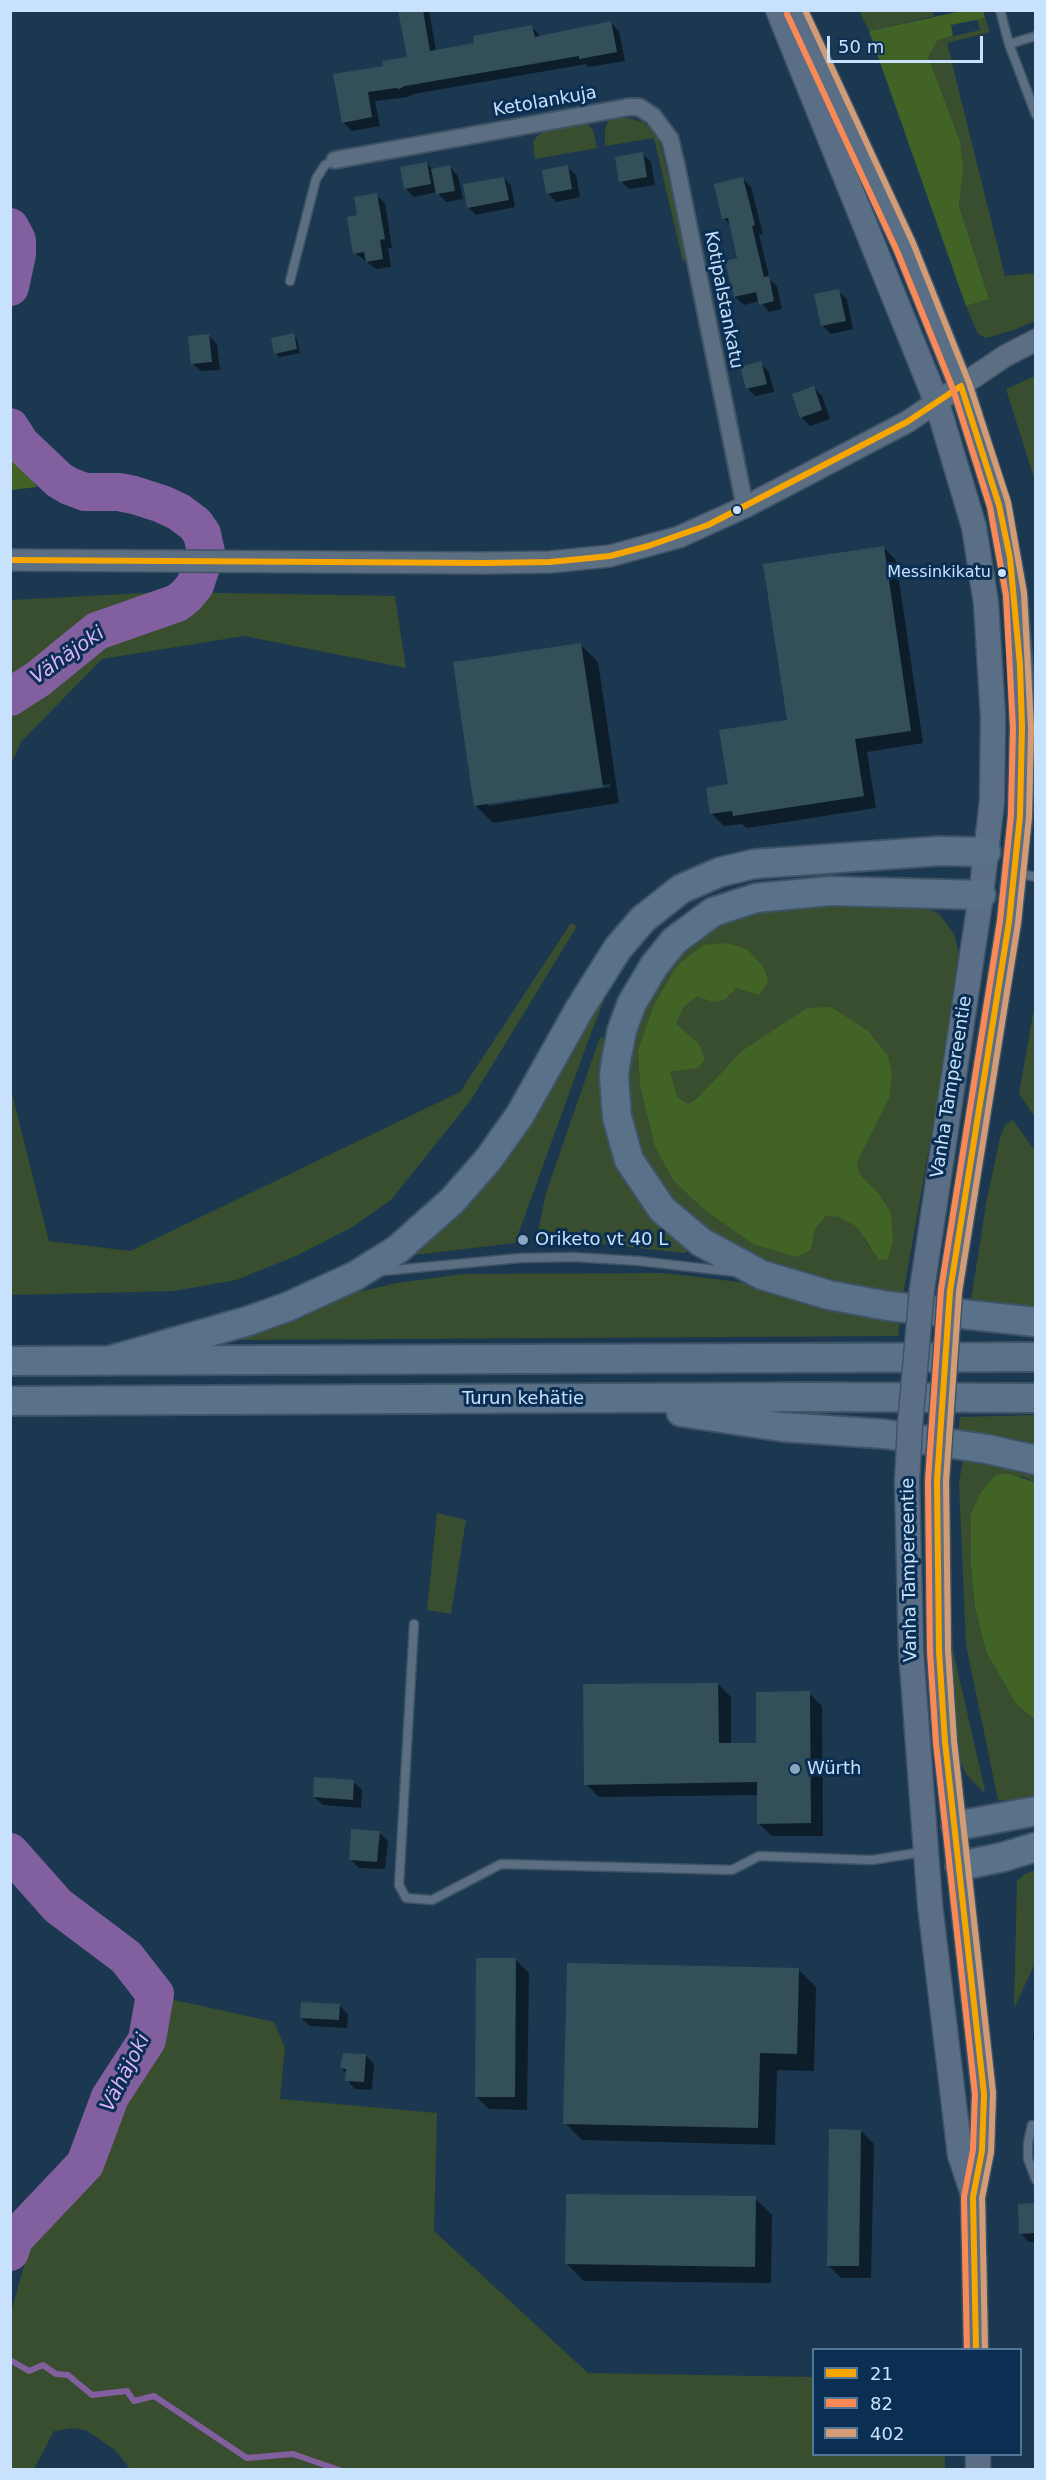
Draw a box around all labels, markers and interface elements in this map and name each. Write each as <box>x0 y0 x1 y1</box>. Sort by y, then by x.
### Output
scale bar <box>830 24 986 62</box>
text: 50 m <box>838 36 884 57</box>
street label: Ketolankuja <box>492 82 598 122</box>
street label: Kotipalstankatu <box>699 229 747 371</box>
unlabelled marker <box>731 504 743 516</box>
place label: Messinkikatu <box>887 563 991 583</box>
marker: Messinkikatu <box>996 567 1008 579</box>
water label: Vähäjoki <box>26 622 110 690</box>
street label: Vanha Tampereentie <box>927 994 977 1180</box>
place label: Oriketo vt 40 L <box>535 1229 668 1251</box>
marker: Oriketo vt 40 L <box>516 1233 530 1247</box>
street label: Turun kehätie <box>462 1388 584 1410</box>
street label: Vanha Tampereentie <box>898 1478 922 1662</box>
place label: Würth <box>807 1758 861 1780</box>
marker: Würth <box>788 1762 802 1776</box>
water label: Vähäjoki <box>96 2030 156 2116</box>
legend <box>812 2348 1022 2456</box>
text: 21 <box>870 2363 893 2384</box>
text: 82 <box>870 2393 893 2414</box>
text: 402 <box>870 2423 904 2444</box>

